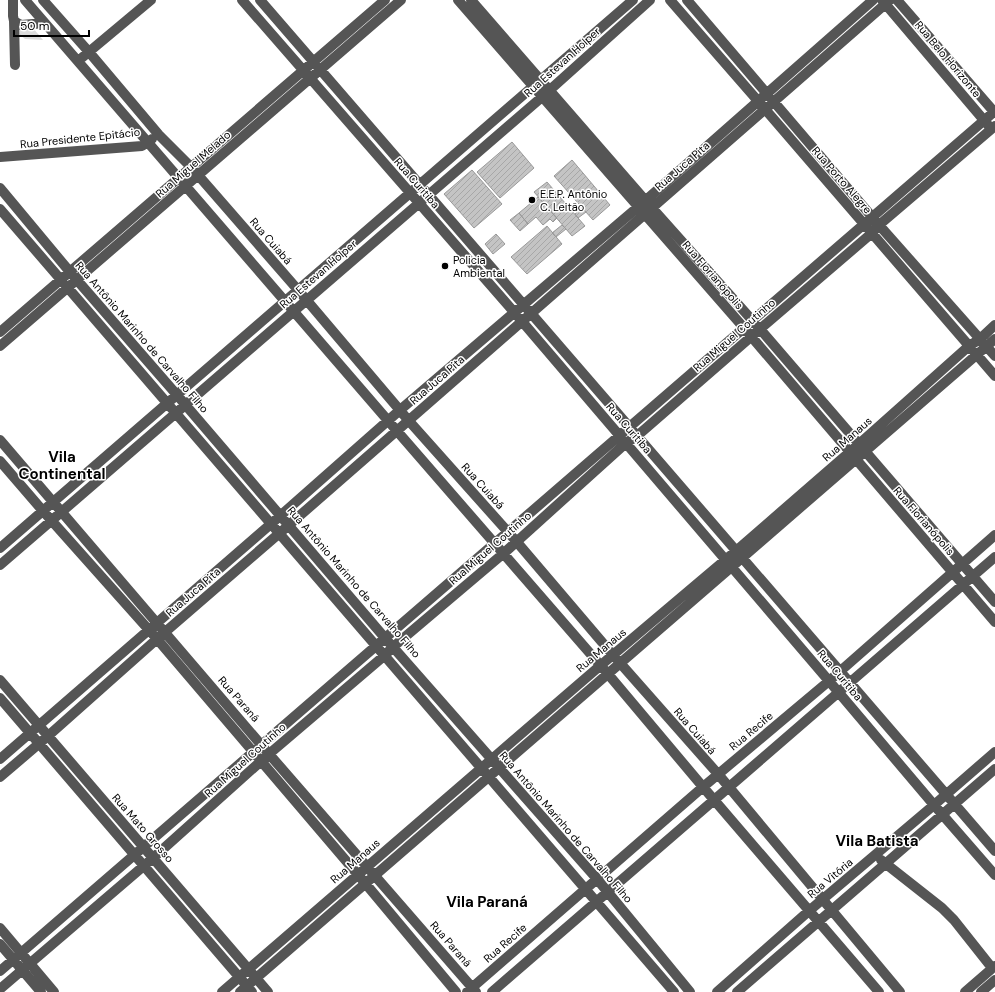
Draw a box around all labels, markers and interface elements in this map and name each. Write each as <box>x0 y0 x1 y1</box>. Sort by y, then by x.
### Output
scale bar <box>14 12 89 38</box>
text: 50 m <box>20 18 49 34</box>
street label: Rua Belo Horizonte <box>912 18 984 100</box>
street label: Rua Estevan Holper <box>521 24 603 100</box>
street label: Rua Presidente Epitácio <box>19 125 141 151</box>
street label: Rua Miguel Melado <box>153 128 233 200</box>
street label: Rua Juca Pita <box>652 138 712 194</box>
street label: Rua Porto Alegre <box>809 144 875 216</box>
street label: Rua Curitiba <box>391 155 443 211</box>
place label: E.E.P. Antônio C. Leitão <box>540 187 607 214</box>
marker: E.E.P. Antônio C. Leitão <box>527 195 537 205</box>
street label: Rua Cuiabá <box>247 215 295 267</box>
street label: Rua Estevan Holper <box>276 237 360 311</box>
street label: Rua Florianópolis <box>679 238 747 312</box>
place label: Policia Ambiental <box>453 253 505 280</box>
street label: Rua Antônio Marinho de Carvalho Filho <box>72 258 212 416</box>
marker: Policia Ambiental <box>440 261 450 271</box>
street label: Rua Miguel Coutinho <box>690 295 778 375</box>
street label: Rua Juca Pita <box>407 352 467 408</box>
street label: Rua Curitiba <box>603 400 655 456</box>
street label: Rua Manaus <box>819 414 875 464</box>
district label: Vila Continental <box>19 447 105 484</box>
street label: Rua Cuiabá <box>459 460 507 512</box>
street label: Rua Florianópolis <box>890 484 958 558</box>
street label: Rua Antônio Marinho de Carvalho Filho <box>284 503 424 661</box>
street label: Rua Miguel Coutinho <box>446 508 534 588</box>
street label: Rua Juca Pita <box>163 564 223 620</box>
street label: Rua Manaus <box>573 625 629 675</box>
street label: Rua Curitiba <box>815 647 865 703</box>
street label: Rua Paraná <box>215 673 263 725</box>
street label: Rua Cuiabá <box>671 705 719 757</box>
street label: Rua Recife <box>726 709 776 753</box>
street label: Rua Miguel Coutinho <box>201 720 289 800</box>
street label: Rua Antônio Marinho de Carvalho Filho <box>496 748 636 906</box>
street label: Rua Mato Grosso <box>109 791 177 865</box>
district label: Vila Batista <box>836 831 918 851</box>
street label: Rua Manaus <box>327 836 383 886</box>
street label: Rua Vitória <box>804 855 856 901</box>
district label: Vila Paraná <box>446 892 528 912</box>
street label: Rua Paraná <box>427 918 475 970</box>
street label: Rua Recife <box>480 920 530 966</box>

